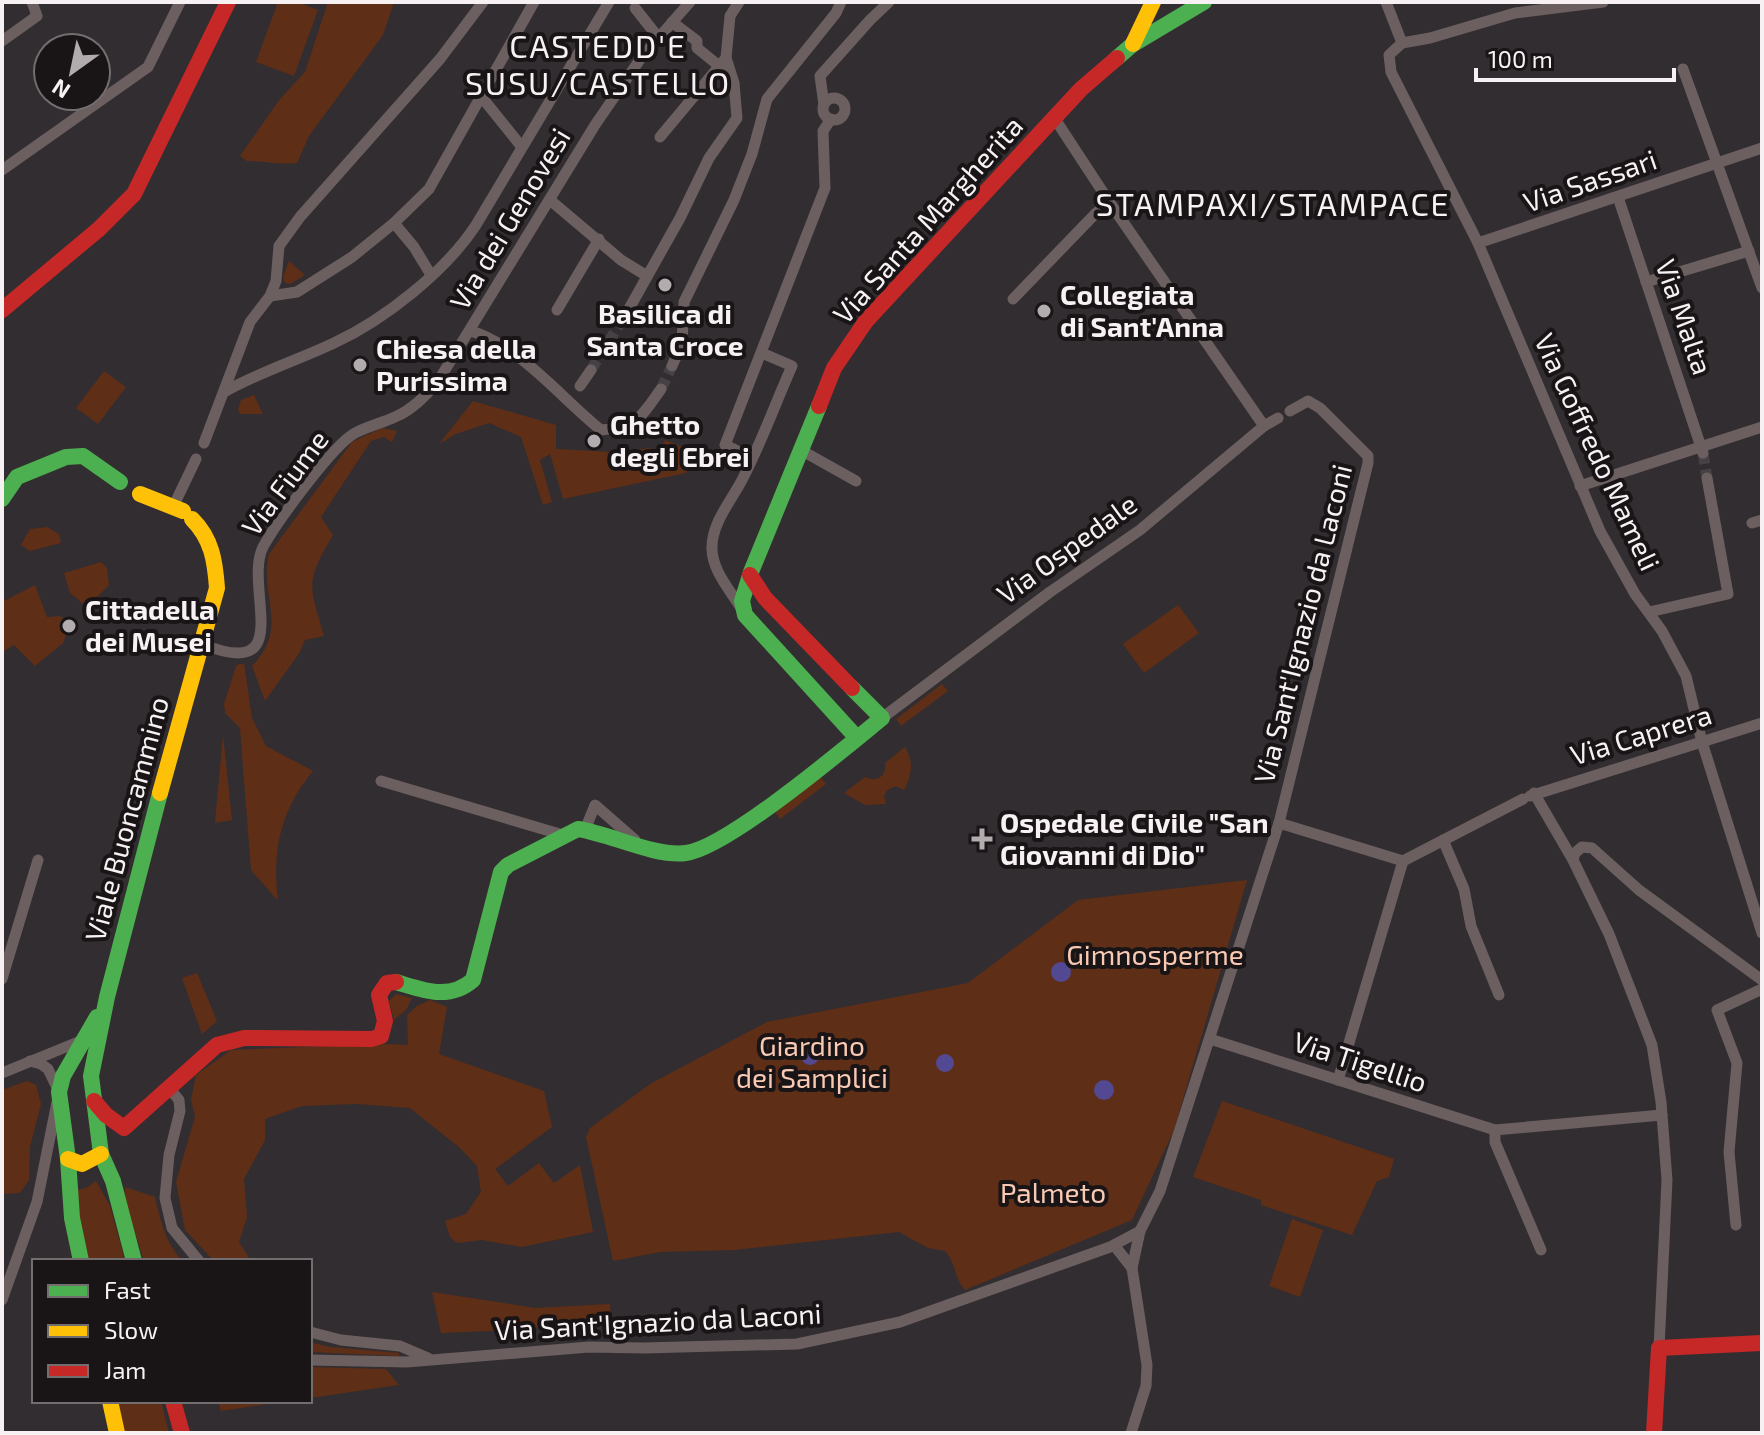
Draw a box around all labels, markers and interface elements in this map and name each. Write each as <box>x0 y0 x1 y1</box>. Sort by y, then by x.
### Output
district label: CASTEDD'E SUSU/CASTELLO <box>465 26 731 101</box>
north arrow <box>32 32 112 112</box>
scale bar <box>1476 32 1674 82</box>
text: 100 m <box>1488 44 1553 73</box>
text: N <box>47 74 74 105</box>
street label: Via Santa Margherita <box>825 109 1029 330</box>
street label: Via dei Genovesi <box>442 122 577 315</box>
street label: Via Sassari <box>1519 141 1661 219</box>
district label: STAMPAXI/STAMPACE <box>1095 184 1451 222</box>
street label: Via Malta <box>1649 255 1721 379</box>
marker: Basilica di Santa Croce <box>656 276 674 294</box>
place label: Collegiata di Sant'Anna <box>1060 277 1224 343</box>
place label: Basilica di Santa Croce <box>586 296 744 362</box>
marker: Collegiata di Sant'Anna <box>1035 302 1053 320</box>
street label: Via Goffredo Mameli <box>1528 328 1668 576</box>
place label: Chiesa della Purissima <box>376 331 537 397</box>
marker: Chiesa della Purissima <box>351 356 369 374</box>
place label: Ghetto degli Ebrei <box>610 407 750 473</box>
street label: Via Fiume <box>234 423 335 542</box>
marker: Ghetto degli Ebrei <box>585 432 603 450</box>
street label: Via Sant'Ignazio da Laconi <box>1246 461 1358 787</box>
street label: Via Ospedale <box>990 486 1143 610</box>
place label: Cittadella dei Musei <box>85 592 215 658</box>
marker: Cittadella dei Musei <box>60 617 78 635</box>
street label: Viale Buoncammino <box>77 693 175 945</box>
street label: Via Caprera <box>1566 696 1715 772</box>
place label: Ospedale Civile "San Giovanni di Dio" <box>1000 805 1269 871</box>
marker: Ospedale Civile "San Giovanni di Dio" <box>971 828 993 850</box>
park label: Gimnosperme <box>1066 937 1244 971</box>
street label: Via Tigellio <box>1289 1024 1431 1099</box>
park label: Giardino dei Samplici <box>736 1028 888 1094</box>
park label: Palmeto <box>1000 1175 1106 1209</box>
legend <box>32 1259 312 1403</box>
text: Fast <box>104 1275 151 1304</box>
street label: Via Sant'Ignazio da Laconi <box>494 1295 822 1347</box>
text: Slow <box>104 1315 158 1344</box>
text: Jam <box>104 1355 146 1384</box>

